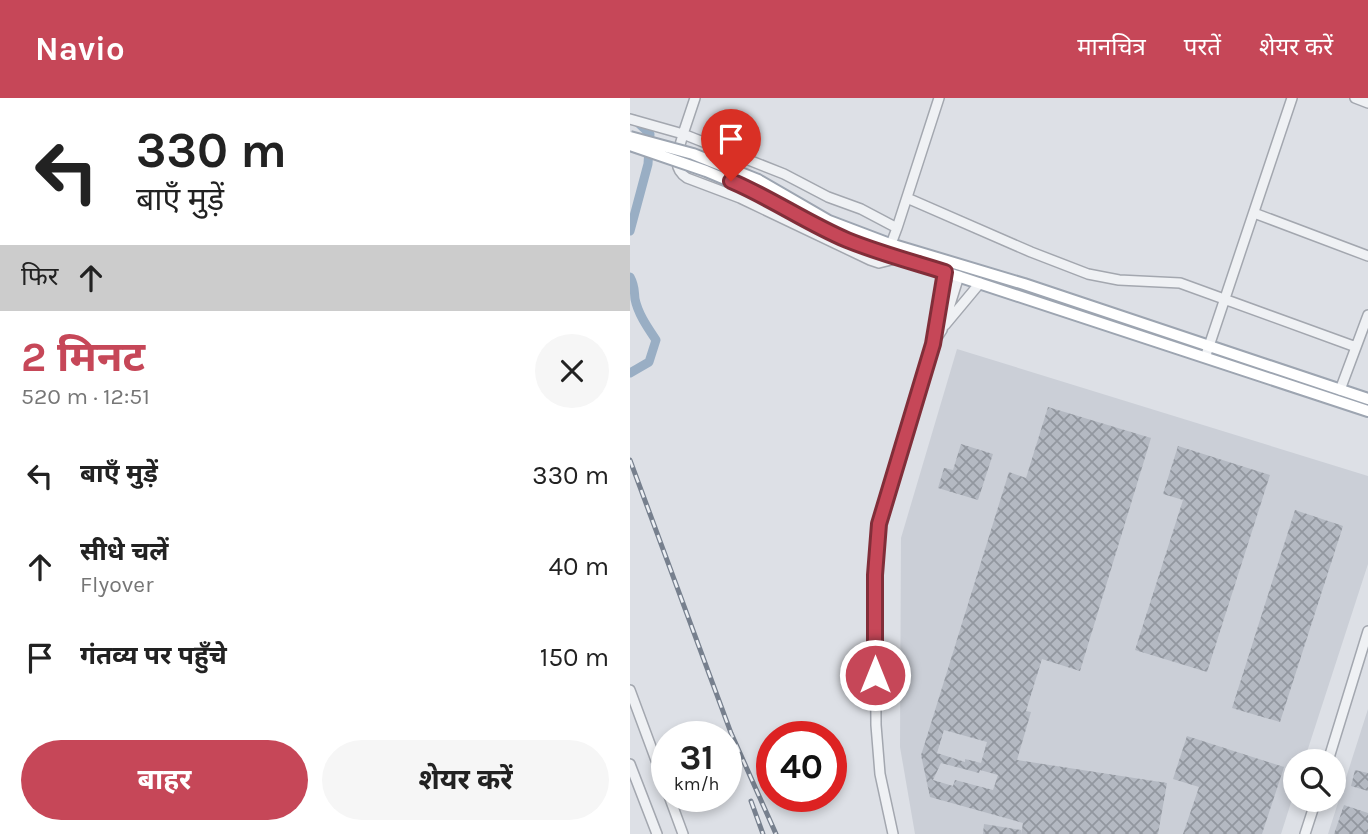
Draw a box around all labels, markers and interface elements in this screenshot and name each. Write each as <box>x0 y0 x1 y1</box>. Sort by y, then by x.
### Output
text: Navio <box>35 30 125 68</box>
text: मानचित्र <box>1077 33 1146 61</box>
text: परतें <box>1184 33 1221 61</box>
text: शेयर करें <box>1259 33 1333 61</box>
pin <box>701 109 761 181</box>
icon: arrive <box>712 120 750 158</box>
text: 330 m <box>136 122 287 179</box>
icon: left <box>21 126 112 217</box>
text: बाएँ मुड़ें <box>136 181 224 218</box>
icon: ahead <box>72 259 110 297</box>
text: फिर <box>21 261 58 292</box>
text: 2 मिनट <box>21 332 145 382</box>
button: close <box>535 334 609 408</box>
text: 520 m · 12:51 <box>21 383 150 410</box>
icon: left <box>21 457 59 495</box>
text: बाएँ मुड़ें <box>80 458 158 489</box>
text: 330 m <box>532 460 609 491</box>
text: सीधे चलें <box>80 536 169 567</box>
icon: ahead <box>21 548 59 586</box>
text: 40 m <box>549 551 609 582</box>
text: Flyover <box>80 571 153 598</box>
position arrow <box>838 638 912 712</box>
icon: arrive <box>21 639 59 677</box>
text: गंतव्य पर पहुँचे <box>80 640 227 671</box>
text: 150 m <box>540 642 609 673</box>
speed limit sign: 40 <box>756 721 847 812</box>
text: 31 <box>679 737 714 778</box>
button: बाहर <box>21 740 308 820</box>
button: शेयर करें <box>322 740 609 820</box>
map controls <box>1283 749 1346 812</box>
button: search <box>1283 749 1346 812</box>
text: km/h <box>674 773 719 795</box>

